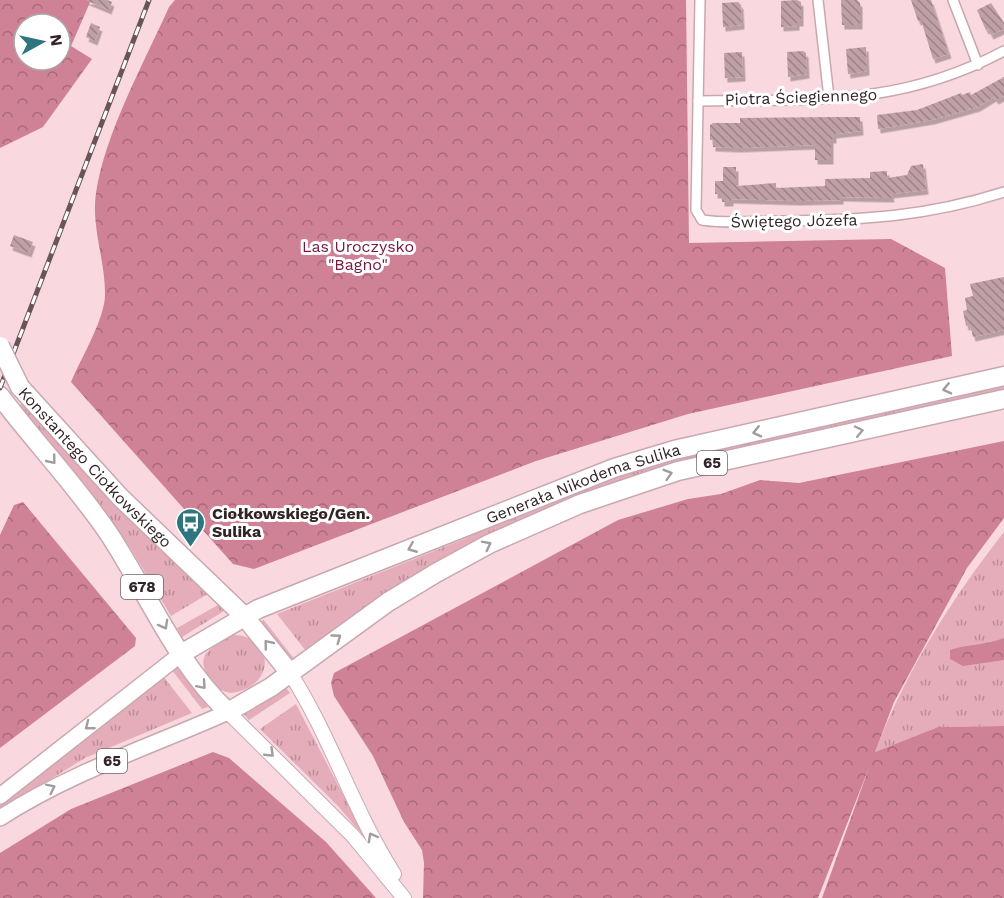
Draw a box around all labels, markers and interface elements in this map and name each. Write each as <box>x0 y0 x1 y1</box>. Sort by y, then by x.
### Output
north arrow <box>12 12 72 72</box>
text: N <box>46 33 67 47</box>
street label: Piotra Ściegiennego <box>724 85 878 109</box>
street label: Świętego Józefa <box>730 210 858 232</box>
park label: Las Uroczysko "Bagno" <box>302 237 414 274</box>
one-way arrow <box>942 382 952 395</box>
street label: Konstantego Ciołkowskiego <box>15 383 176 551</box>
one-way arrow <box>752 425 762 438</box>
one-way arrow <box>853 426 863 439</box>
street label: Generała Nikodema Sulika <box>483 439 682 527</box>
road number: 65 <box>697 451 727 475</box>
one-way arrow <box>44 453 55 464</box>
one-way arrow <box>663 469 673 481</box>
place label: Ciołkowskiego/Gen. Sulika <box>212 504 370 541</box>
bus stop icon: Ciołkowskiego/Gen. Sulika <box>175 506 207 548</box>
one-way arrow <box>407 541 418 553</box>
one-way arrow <box>481 541 492 553</box>
road number: 678 <box>121 575 163 599</box>
one-way arrow <box>157 619 168 629</box>
one-way arrow <box>330 634 341 645</box>
one-way arrow <box>264 640 275 651</box>
one-way arrow <box>195 678 206 689</box>
one-way arrow <box>84 719 95 730</box>
one-way arrow <box>263 745 274 756</box>
road number: 65 <box>97 749 127 773</box>
one-way arrow <box>44 784 55 796</box>
one-way arrow <box>368 833 379 844</box>

